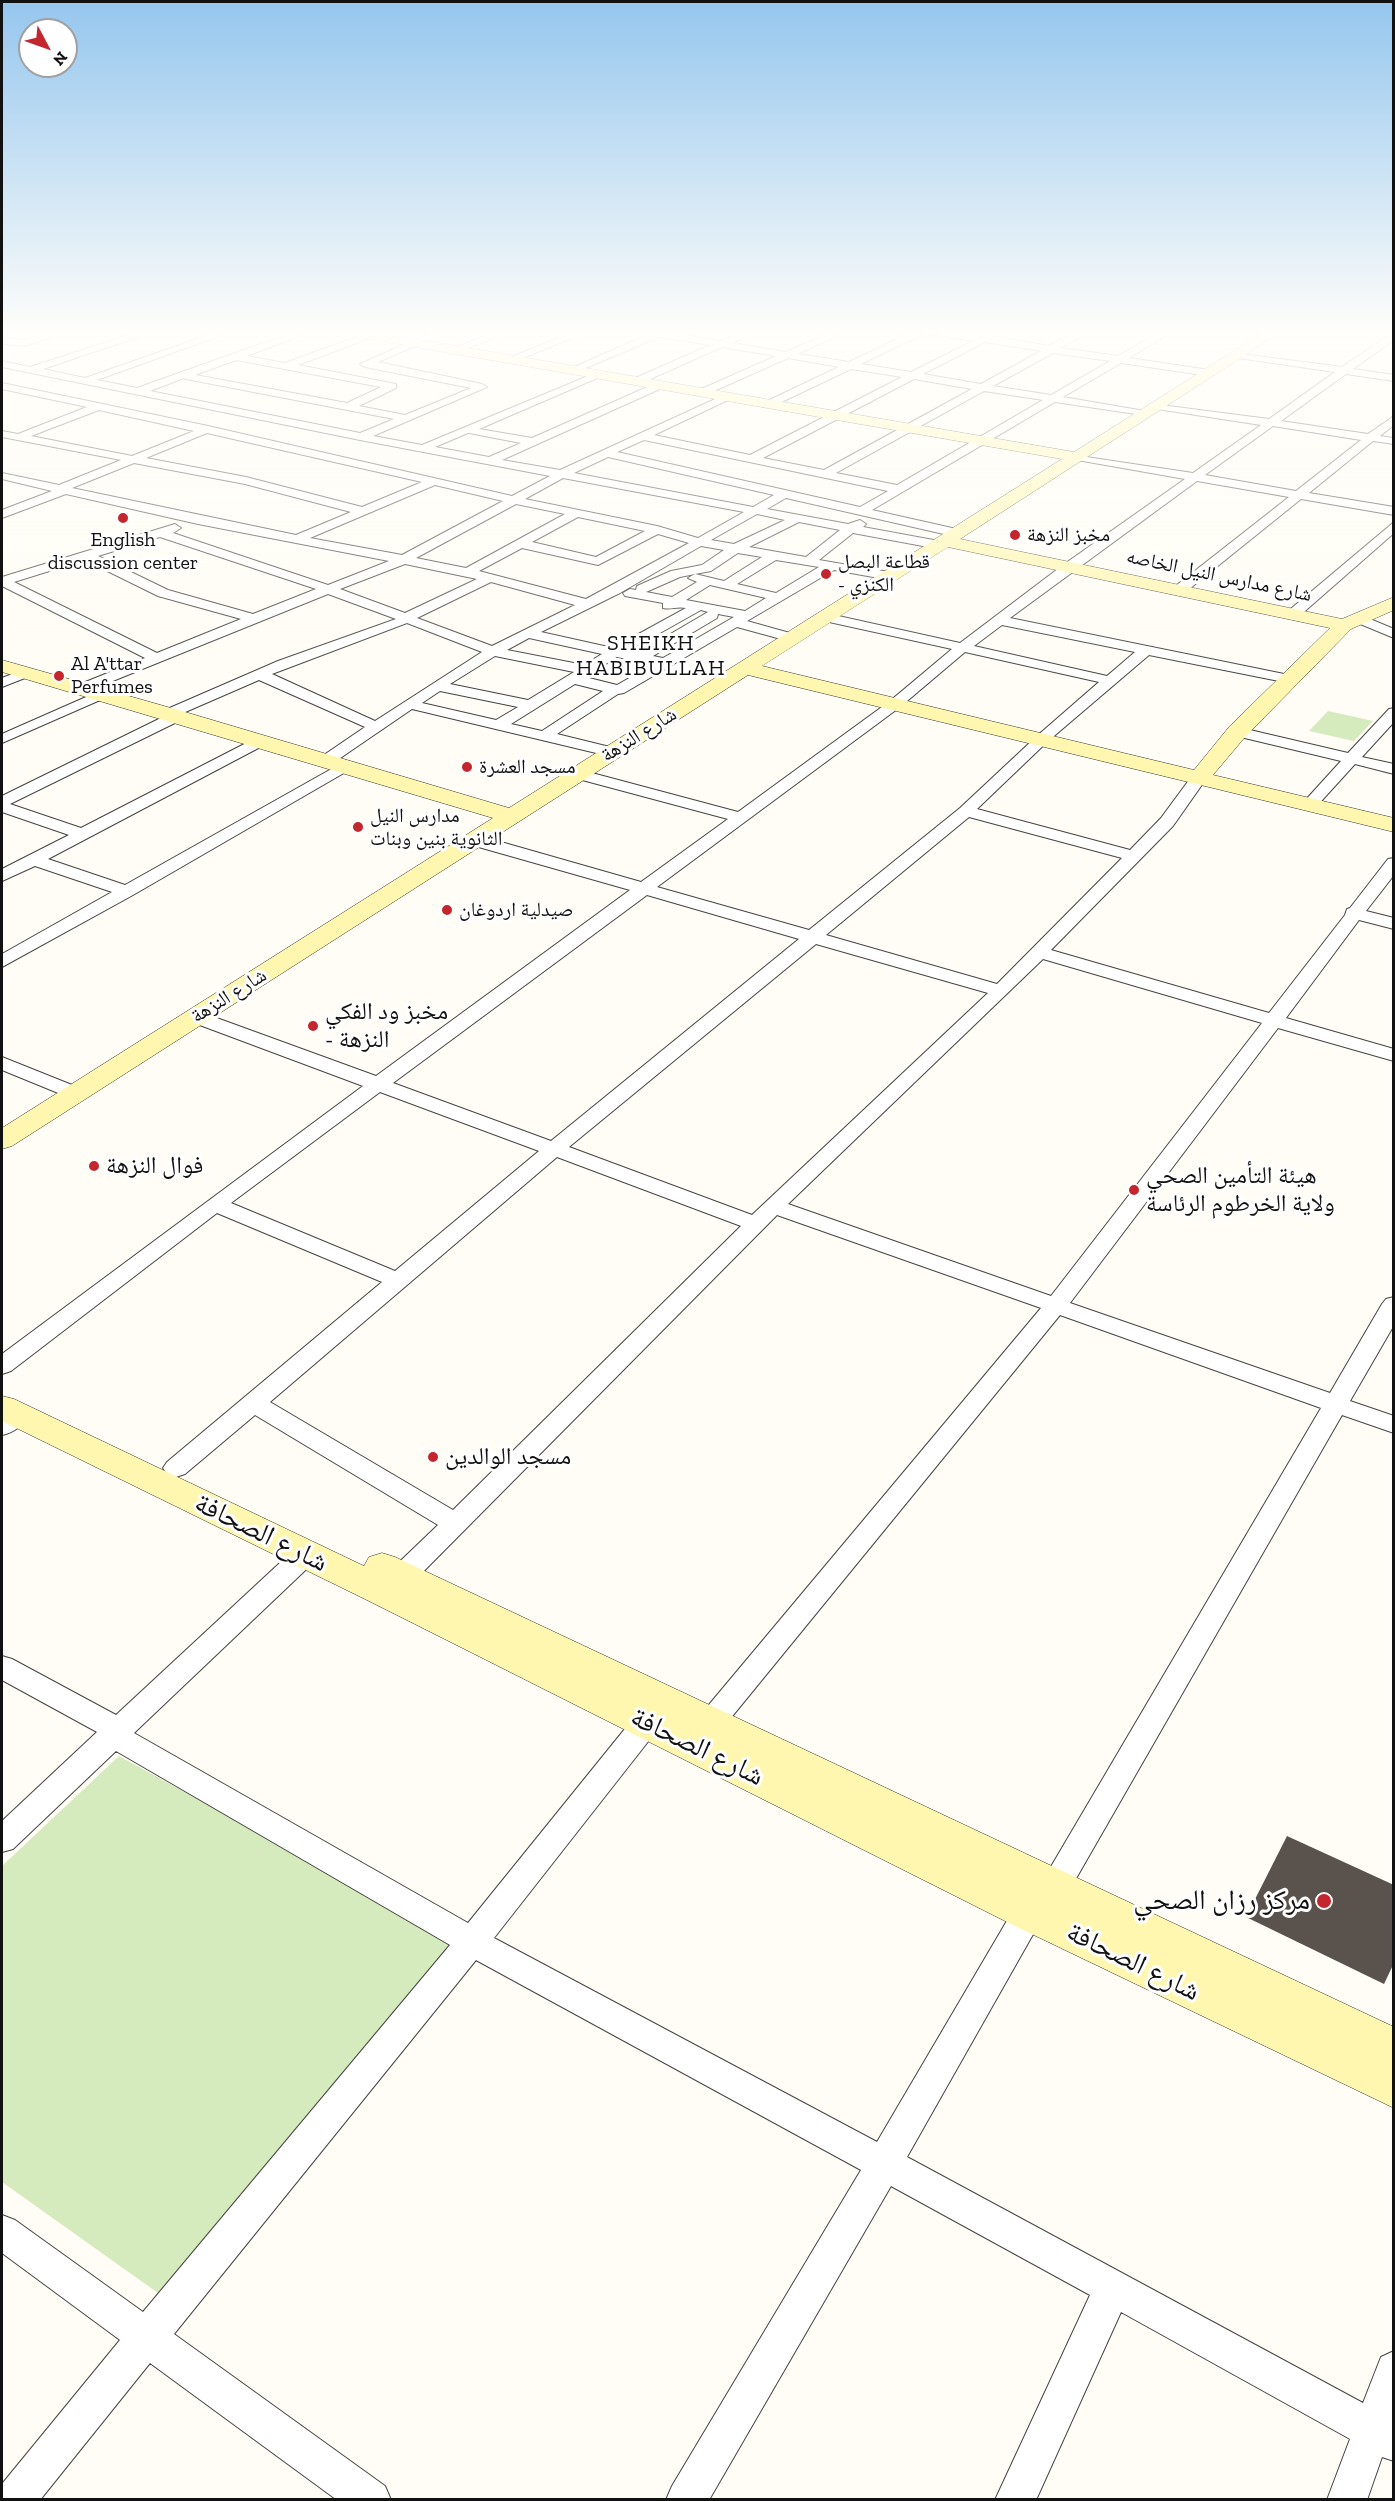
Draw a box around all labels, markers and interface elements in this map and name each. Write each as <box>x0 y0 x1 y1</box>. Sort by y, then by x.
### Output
north arrow <box>18 18 78 78</box>
text: N <box>49 48 72 70</box>
marker: English discussion center <box>116 511 130 525</box>
place label: مخبز النزهة <box>1027 523 1110 547</box>
place label: English discussion center <box>48 528 198 575</box>
marker: مخبز النزهة <box>1008 528 1022 542</box>
street label: شارع مدارس النيل الخاصه <box>1124 545 1314 607</box>
place label: قطاعة البصل - الكنزي <box>838 550 930 597</box>
marker: قطاعة البصل - الكنزي <box>819 567 833 581</box>
district label: SHEIKH HABIBULLAH <box>576 631 726 682</box>
place label: Al A'ttar Perfumes <box>71 652 153 699</box>
marker: Al A'ttar Perfumes <box>52 669 66 683</box>
street label: شارع النزهة <box>597 702 681 768</box>
place label: مسجد العشرة <box>479 755 575 779</box>
marker: مسجد العشرة <box>460 760 474 774</box>
place label: مدارس النيل الثانوية بنين وبنات <box>370 804 503 851</box>
marker: مدارس النيل الثانوية بنين وبنات <box>351 820 365 834</box>
place label: صيدلية اردوغان <box>459 898 573 922</box>
marker: صيدلية اردوغان <box>440 903 454 917</box>
street label: شارع النزهة <box>187 963 271 1029</box>
place label: مخبز ود الفكي - النزهة <box>325 998 448 1054</box>
marker: مخبز ود الفكي - النزهة <box>306 1019 320 1033</box>
place label: فوال النزهة <box>106 1152 203 1180</box>
marker: فوال النزهة <box>87 1159 101 1173</box>
place label: هيئة التأمين الصحي ولاية الخرطوم الرئاسة <box>1146 1162 1335 1218</box>
marker: هيئة التأمين الصحي ولاية الخرطوم الرئاسة <box>1127 1183 1141 1197</box>
place label: مسجد الوالدين <box>445 1443 571 1471</box>
marker: مسجد الوالدين <box>426 1450 440 1464</box>
street label: شارع الصحافة <box>189 1486 333 1580</box>
street label: شارع الصحافة <box>625 1700 769 1794</box>
place label: مركز رزان الصحي <box>1133 1884 1310 1918</box>
marker: مركز رزان الصحي <box>1315 1892 1333 1910</box>
street label: شارع الصحافة <box>1061 1915 1205 2009</box>

